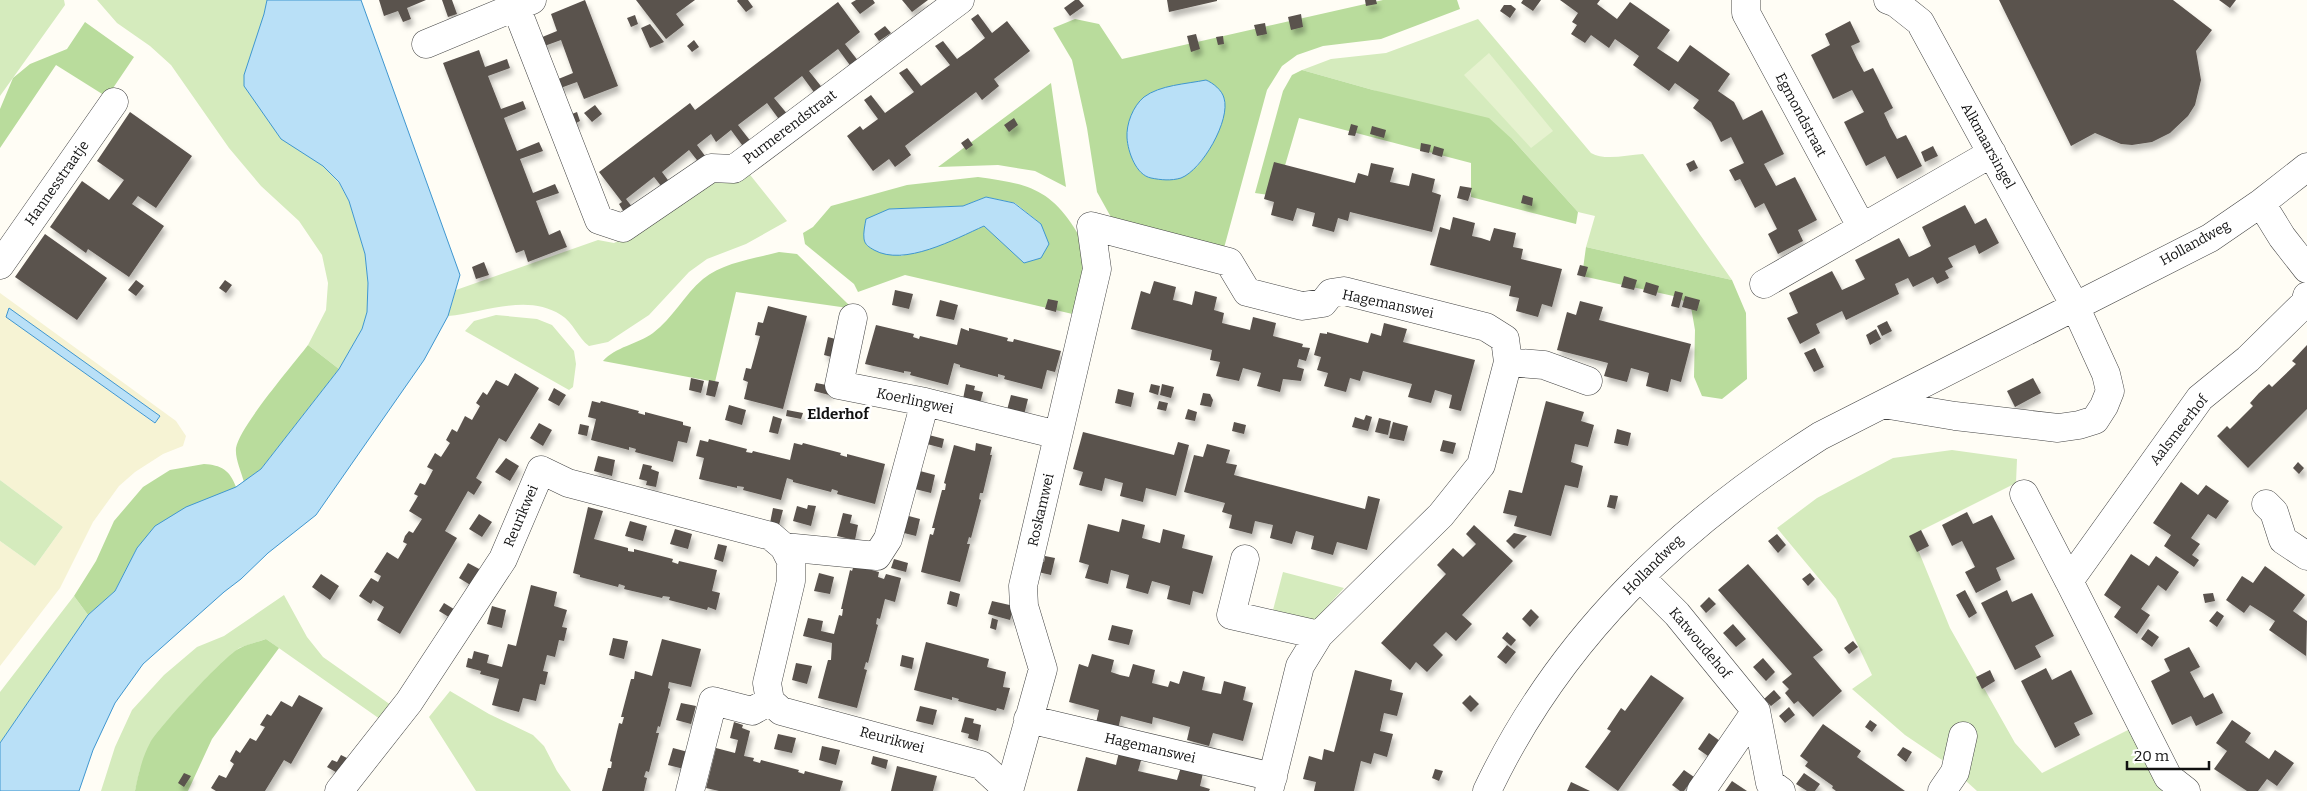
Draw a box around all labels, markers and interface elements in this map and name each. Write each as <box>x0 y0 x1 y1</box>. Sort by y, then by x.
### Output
street label: Egmondstraat <box>1772 70 1830 160</box>
street label: Purmerendstraat <box>740 86 840 168</box>
street label: Alkmaarsingel <box>1957 100 2019 192</box>
street label: Hannesstraatje <box>21 137 93 229</box>
street label: Hollandweg <box>2157 217 2233 269</box>
street label: Hagemanswei <box>1341 286 1435 322</box>
street label: Koerlingwei <box>875 385 955 417</box>
street label: Aalsmeerhof <box>2146 391 2212 468</box>
district label: Elderhof <box>807 405 870 423</box>
street label: Roskamwei <box>1024 472 1058 548</box>
street label: Reurikwei <box>500 482 542 550</box>
street label: Hollandweg <box>1619 531 1687 599</box>
street label: Katwoudehof <box>1665 604 1735 683</box>
street label: Reurikwei <box>858 723 926 757</box>
street label: Hagemanswei <box>1103 729 1197 767</box>
scale bar <box>2127 738 2210 770</box>
text: 20 m <box>2134 747 2170 765</box>

